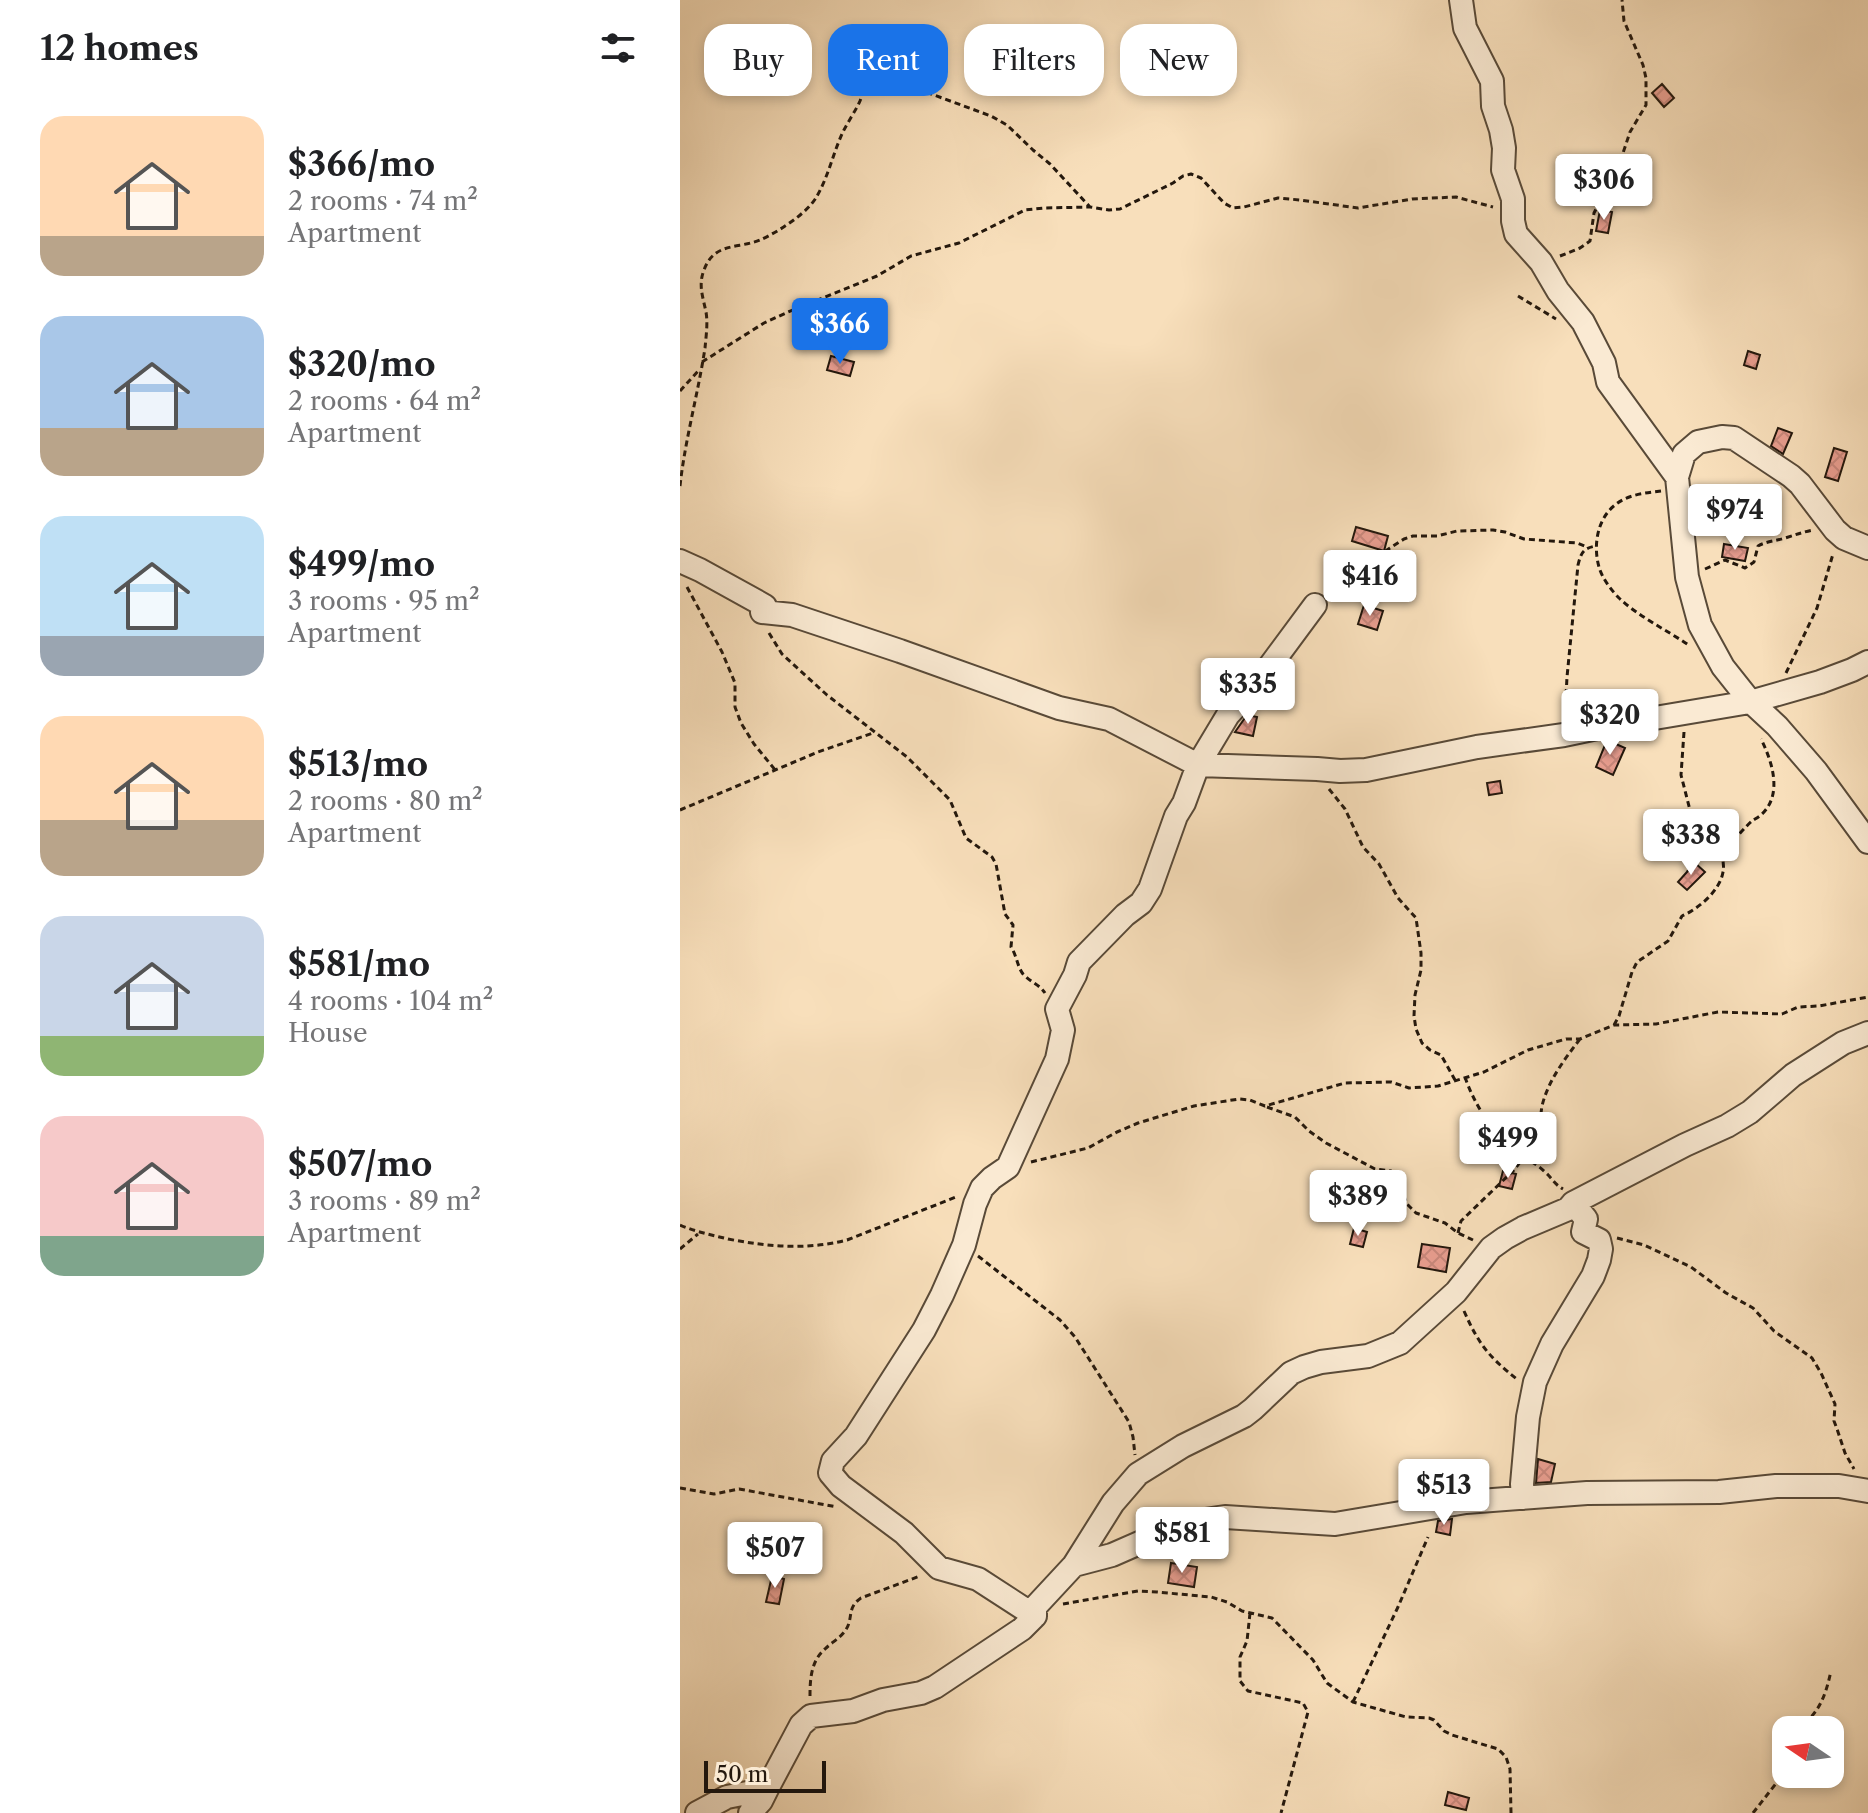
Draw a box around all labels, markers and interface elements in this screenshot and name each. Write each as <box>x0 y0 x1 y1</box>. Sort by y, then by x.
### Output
chip: Buy <box>704 24 812 96</box>
chip: Rent <box>828 24 948 96</box>
chip: Filters <box>964 24 1104 96</box>
chip: New <box>1120 24 1237 96</box>
icon: filters <box>596 26 640 70</box>
text: 12 homes <box>40 27 199 69</box>
text: $366/mo <box>288 143 435 185</box>
icon: home <box>104 148 200 244</box>
pin: $306 <box>1557 154 1651 222</box>
text: $306 <box>1573 164 1635 196</box>
text: 2 rooms · 74 m² <box>288 185 478 217</box>
text: Apartment <box>288 217 421 249</box>
pin: $366 <box>793 298 887 366</box>
text: $366 <box>810 308 870 340</box>
text: $320/mo <box>288 343 436 385</box>
icon: home <box>104 348 200 444</box>
text: 2 rooms · 64 m² <box>288 385 481 417</box>
text: Apartment <box>288 417 421 449</box>
pin: $974 <box>1688 484 1782 552</box>
text: $974 <box>1706 494 1764 526</box>
text: $499/mo <box>288 543 435 585</box>
icon: home <box>104 548 200 644</box>
pin: $416 <box>1323 550 1417 618</box>
text: $416 <box>1341 560 1399 592</box>
text: 3 rooms · 95 m² <box>288 585 480 617</box>
text: Apartment <box>288 617 421 649</box>
pin: $335 <box>1201 658 1295 726</box>
text: $335 <box>1219 668 1277 700</box>
pin: $320 <box>1563 689 1657 757</box>
text: $320 <box>1579 699 1641 731</box>
text: $513/mo <box>288 743 428 785</box>
icon: home <box>104 748 200 844</box>
text: 2 rooms · 80 m² <box>288 785 483 817</box>
pin: $338 <box>1644 809 1738 877</box>
text: Apartment <box>288 817 421 849</box>
text: $338 <box>1661 819 1721 851</box>
text: $581/mo <box>288 943 430 985</box>
icon: home <box>104 948 200 1044</box>
text: 4 rooms · 104 m² <box>288 985 493 1017</box>
text: House <box>288 1017 368 1049</box>
pin: $499 <box>1461 1112 1555 1180</box>
text: $499 <box>1478 1122 1538 1154</box>
text: $507/mo <box>288 1143 432 1185</box>
icon: home <box>104 1148 200 1244</box>
pin: $389 <box>1311 1170 1405 1238</box>
text: $389 <box>1328 1180 1388 1212</box>
text: 3 rooms · 89 m² <box>288 1185 481 1217</box>
text: Apartment <box>288 1217 421 1249</box>
pin: $513 <box>1397 1459 1491 1527</box>
text: $513 <box>1416 1469 1472 1501</box>
pin: $581 <box>1135 1507 1229 1575</box>
text: $581 <box>1154 1517 1210 1549</box>
pin: $507 <box>728 1522 822 1590</box>
text: $507 <box>745 1532 805 1564</box>
north arrow <box>1772 1716 1844 1788</box>
map controls <box>1772 1716 1844 1788</box>
scale bar <box>704 1757 826 1793</box>
text: 50 m <box>716 1761 768 1788</box>

